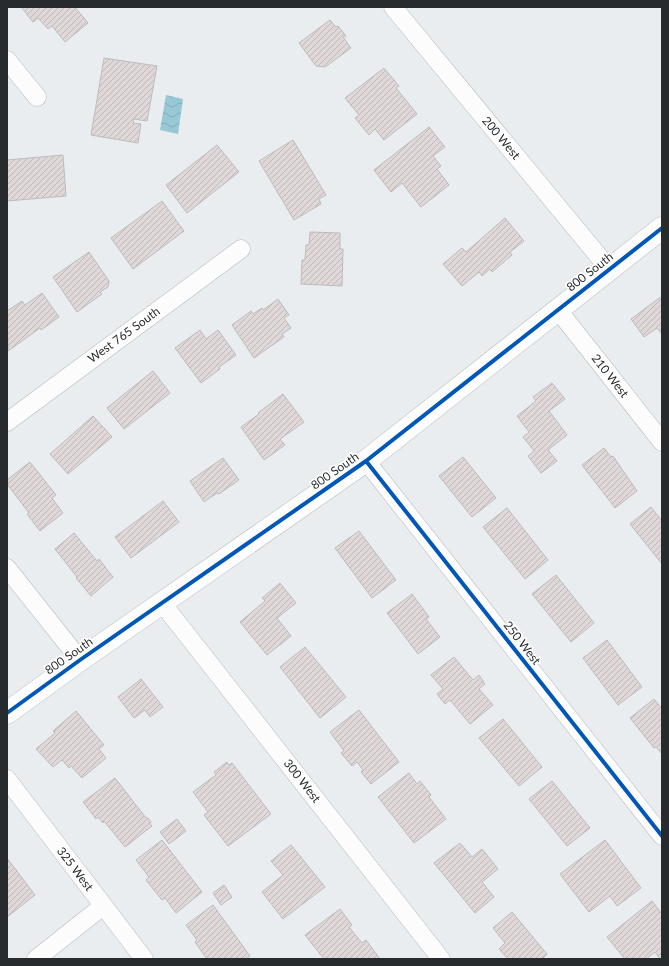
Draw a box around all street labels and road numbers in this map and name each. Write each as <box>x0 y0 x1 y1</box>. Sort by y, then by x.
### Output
street label: 200 West <box>479 113 524 163</box>
street label: 800 South <box>563 249 616 294</box>
street label: West 765 South <box>85 303 163 366</box>
street label: 210 West <box>589 351 633 401</box>
street label: 800 South <box>308 449 362 492</box>
street label: 250 West <box>501 618 545 668</box>
street label: 800 South <box>42 634 96 677</box>
street label: 300 West <box>281 756 325 806</box>
street label: 325 West <box>54 844 97 894</box>

